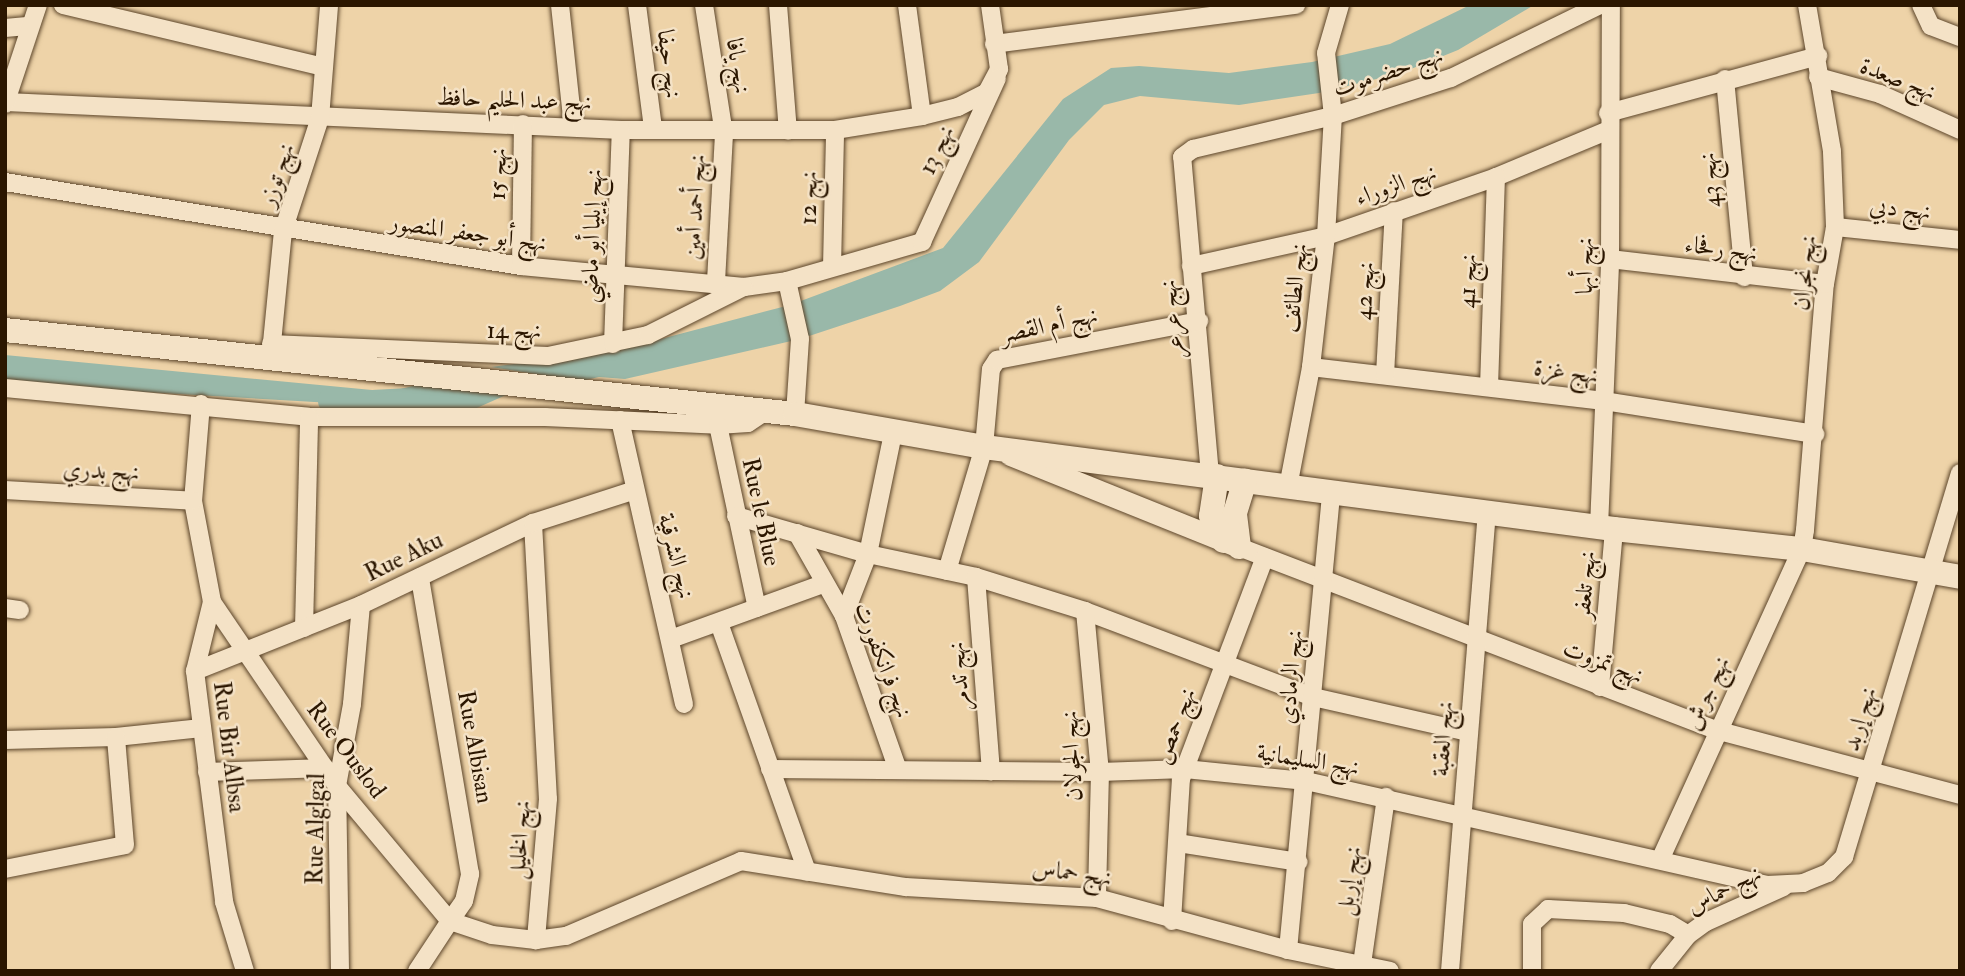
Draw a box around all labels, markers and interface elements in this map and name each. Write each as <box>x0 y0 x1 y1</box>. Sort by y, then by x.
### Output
street label: نهج حيفا <box>650 28 688 100</box>
street label: نهج يافا <box>719 36 757 96</box>
street label: نهج حضرموت <box>1329 41 1447 103</box>
street label: نهج صعدة <box>1856 51 1940 107</box>
street label: نهج عبد الحليم حافظ <box>436 83 592 117</box>
street label: نهج 13 <box>913 121 961 179</box>
street label: نهج توزر <box>253 140 301 210</box>
street label: نهج 15 <box>483 148 513 200</box>
street label: نهج 43 <box>1693 151 1727 209</box>
street label: نهج أحمد أمين <box>678 153 712 261</box>
street label: نهج الزوراء <box>1352 158 1440 212</box>
street label: نهح إيليا أبو ماضي <box>575 168 609 304</box>
street label: نهج 12 <box>794 171 824 225</box>
street label: نهج دبي <box>1868 191 1932 227</box>
street label: نهج أبو جعفر المنصور <box>388 208 548 258</box>
street label: نهج رفحاء <box>1683 230 1759 268</box>
street label: نهج نجران <box>1787 234 1823 312</box>
street label: نهج أبها <box>1570 237 1600 295</box>
street label: نهج الطائف <box>1276 242 1314 334</box>
street label: نهج 41 <box>1453 253 1483 309</box>
street label: نهج 42 <box>1349 261 1381 321</box>
street label: نهج عرعر <box>1154 278 1190 360</box>
street label: نهج أم القصر <box>998 301 1100 349</box>
street label: نهج 14 <box>487 317 541 345</box>
street label: نهج غزة <box>1532 354 1600 390</box>
street label: نهج بدري <box>62 455 140 487</box>
street label: Rue le Blue <box>736 455 786 569</box>
street label: نهج الشرقية <box>652 510 700 602</box>
street label: Rue Aku <box>360 526 448 588</box>
street label: نهج تلعفر <box>1568 550 1602 620</box>
street label: نهج فرانكفورت <box>848 598 918 722</box>
street label: نهج الرمادي <box>1273 629 1309 725</box>
street label: نهج تمزوت <box>1559 634 1647 690</box>
street label: نهج تدمر <box>942 641 976 711</box>
street label: نهج جرش <box>1677 652 1737 734</box>
street label: Rue Bir Albsa <box>207 680 251 814</box>
street label: نهج إربد <box>1837 683 1883 755</box>
street label: نهج حمص <box>1147 684 1203 768</box>
street label: Rue Albisan <box>451 688 499 806</box>
street label: Rue Ouslod <box>300 696 392 804</box>
street label: نهج العقبة <box>1426 700 1460 778</box>
street label: نهج الجولان <box>1055 710 1089 802</box>
street label: نهج السليمانية <box>1255 738 1361 782</box>
street label: Rue Alglgal <box>301 773 331 885</box>
street label: نهج الخليل <box>503 799 537 881</box>
street label: نهج إربل <box>1330 844 1368 918</box>
street label: نهج حماس <box>1030 853 1114 893</box>
street label: نهج حماس <box>1682 859 1766 921</box>

